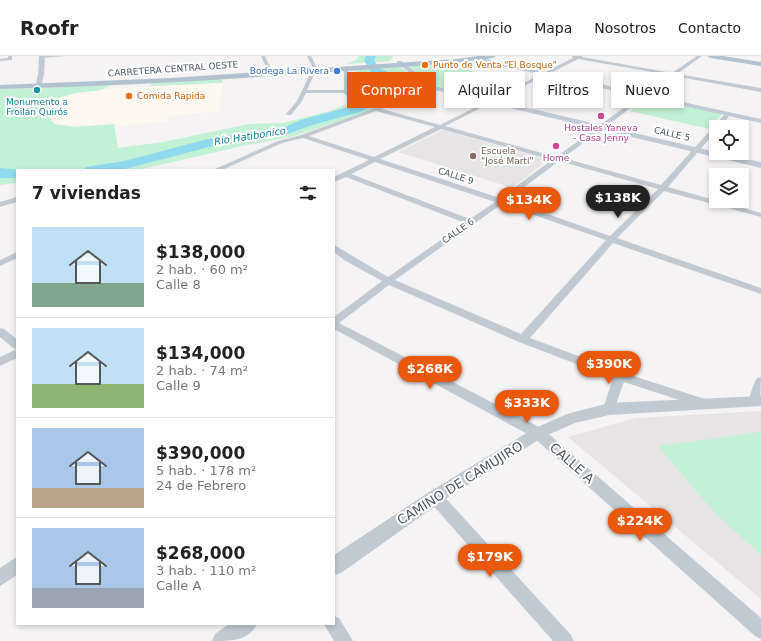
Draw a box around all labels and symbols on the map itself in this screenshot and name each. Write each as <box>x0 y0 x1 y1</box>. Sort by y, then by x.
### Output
street label: CARRETERA CENTRAL OESTE <box>108 59 239 79</box>
marker: Punto de Venta "El Bosque" <box>420 60 430 70</box>
place label: Punto de Venta "El Bosque" <box>433 60 557 70</box>
place label: Bodega La Rivera <box>250 66 329 76</box>
marker: Bodega La Rivera <box>332 66 342 76</box>
marker: Monumento a Froilán Quirós <box>32 85 42 95</box>
marker: Comida Rapida <box>124 91 134 101</box>
place label: Comida Rapida <box>137 91 205 101</box>
place label: Monumento a Froilán Quirós <box>6 97 68 117</box>
marker: Hostales Yaneva - Casa Jenny <box>596 111 606 121</box>
place label: Hostales Yaneva - Casa Jenny <box>564 123 638 143</box>
water label: Río Hatibonico <box>213 125 287 147</box>
street label: CALLE 5 <box>653 125 691 143</box>
marker: Home <box>551 141 561 151</box>
place label: Escuela "José Martí" <box>481 146 534 166</box>
marker: Escuela "José Martí" <box>468 151 478 161</box>
place label: Home <box>543 153 570 163</box>
street label: CALLE 9 <box>437 166 475 187</box>
pin: $138K <box>590 185 646 219</box>
pin: $134K <box>501 187 557 221</box>
street label: CALLE 6 <box>440 216 476 246</box>
pin: $390K <box>581 351 637 385</box>
pin: $268K <box>402 356 458 390</box>
pin: $333K <box>499 390 555 424</box>
street label: CAMINO DE CAMUJIRO <box>394 438 526 528</box>
street label: CALLE A <box>547 440 597 486</box>
pin: $224K <box>612 508 668 542</box>
pin: $179K <box>462 544 518 578</box>

